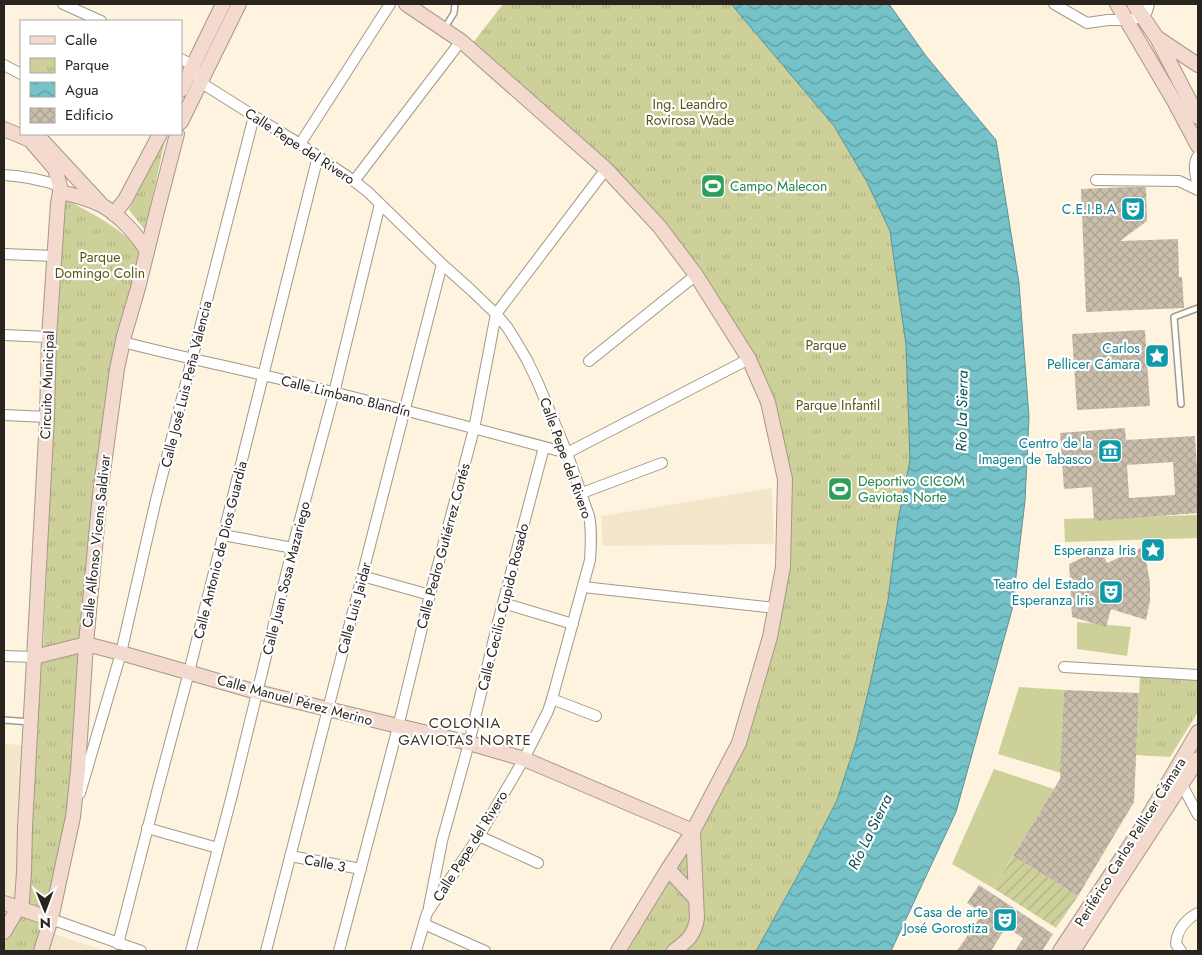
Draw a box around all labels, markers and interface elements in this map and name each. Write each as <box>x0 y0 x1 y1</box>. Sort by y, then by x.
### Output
legend <box>20 20 182 135</box>
text: Calle <box>65 29 97 51</box>
text: Parque <box>65 54 109 76</box>
text: Agua <box>65 79 99 101</box>
park label: Ing. Leandro Rovirosa Wade <box>646 94 734 130</box>
street label: Calle Pepe del Rivero <box>241 103 359 189</box>
text: Edificio <box>65 104 113 126</box>
sports icon: Campo Malecon <box>700 173 726 199</box>
place label: Campo Malecon <box>730 176 827 196</box>
theatre icon: C.E.I.B.A <box>1120 196 1146 222</box>
place label: C.E.I.B.A <box>1062 199 1117 219</box>
park label: Parque Domingo Colin <box>55 247 145 283</box>
street label: Calle José Luis Peña Valencia <box>156 298 216 470</box>
street label: Circuito Municipal <box>35 330 59 440</box>
park label: Parque <box>805 335 847 355</box>
place label: Carlos Pellicer Cámara <box>1047 338 1140 374</box>
place icon: Carlos Pellicer Cámara <box>1144 343 1170 369</box>
water label: Río La Sierra <box>950 369 974 452</box>
street label: Calle Limbano Blandín <box>279 370 413 422</box>
street label: Calle Pepe del Rivero <box>535 395 597 522</box>
park label: Parque Infantil <box>796 395 880 415</box>
place label: Centro de la Imagen de Tabasco <box>978 433 1092 469</box>
museum icon: Centro de la Imagen de Tabasco <box>1097 438 1123 464</box>
street label: Calle Alfonso Vicens Saldivar <box>77 453 115 629</box>
street label: Calle Antonio de Dios Guardia <box>188 459 252 641</box>
street label: Calle Pedro Gutiérrez Cortés <box>411 461 475 631</box>
place label: Deportivo CICOM Gaviotas Norte <box>858 471 965 507</box>
sports icon: Deportivo CICOM Gaviotas Norte <box>827 476 853 502</box>
street label: Calle Juan Sosa Mazariego <box>257 499 315 657</box>
street label: Calle Cecilio Cupido Rosado <box>473 521 534 693</box>
place icon: Esperanza Iris <box>1140 537 1166 563</box>
place label: Esperanza Iris <box>1054 540 1136 560</box>
street label: Calle Luis Jaidar <box>332 560 376 656</box>
place label: Teatro del Estado Esperanza Iris <box>993 574 1094 610</box>
theatre icon: Teatro del Estado Esperanza Iris <box>1098 579 1124 605</box>
street label: Calle Manuel Pérez Merino <box>215 670 375 730</box>
district label: COLONIA GAVIOTAS NORTE <box>398 712 532 751</box>
street label: Periférico Carlos Pellicer Cámara <box>1070 754 1190 930</box>
street label: Calle Pepe del Rivero <box>428 786 512 905</box>
water label: Río La Sierra <box>842 790 898 873</box>
street label: Calle 3 <box>303 849 348 877</box>
north arrow <box>20 885 70 935</box>
place label: Casa de arte José Gorostiza <box>901 902 988 938</box>
theatre icon: Casa de arte José Gorostiza <box>992 907 1018 933</box>
text: N <box>39 913 51 933</box>

